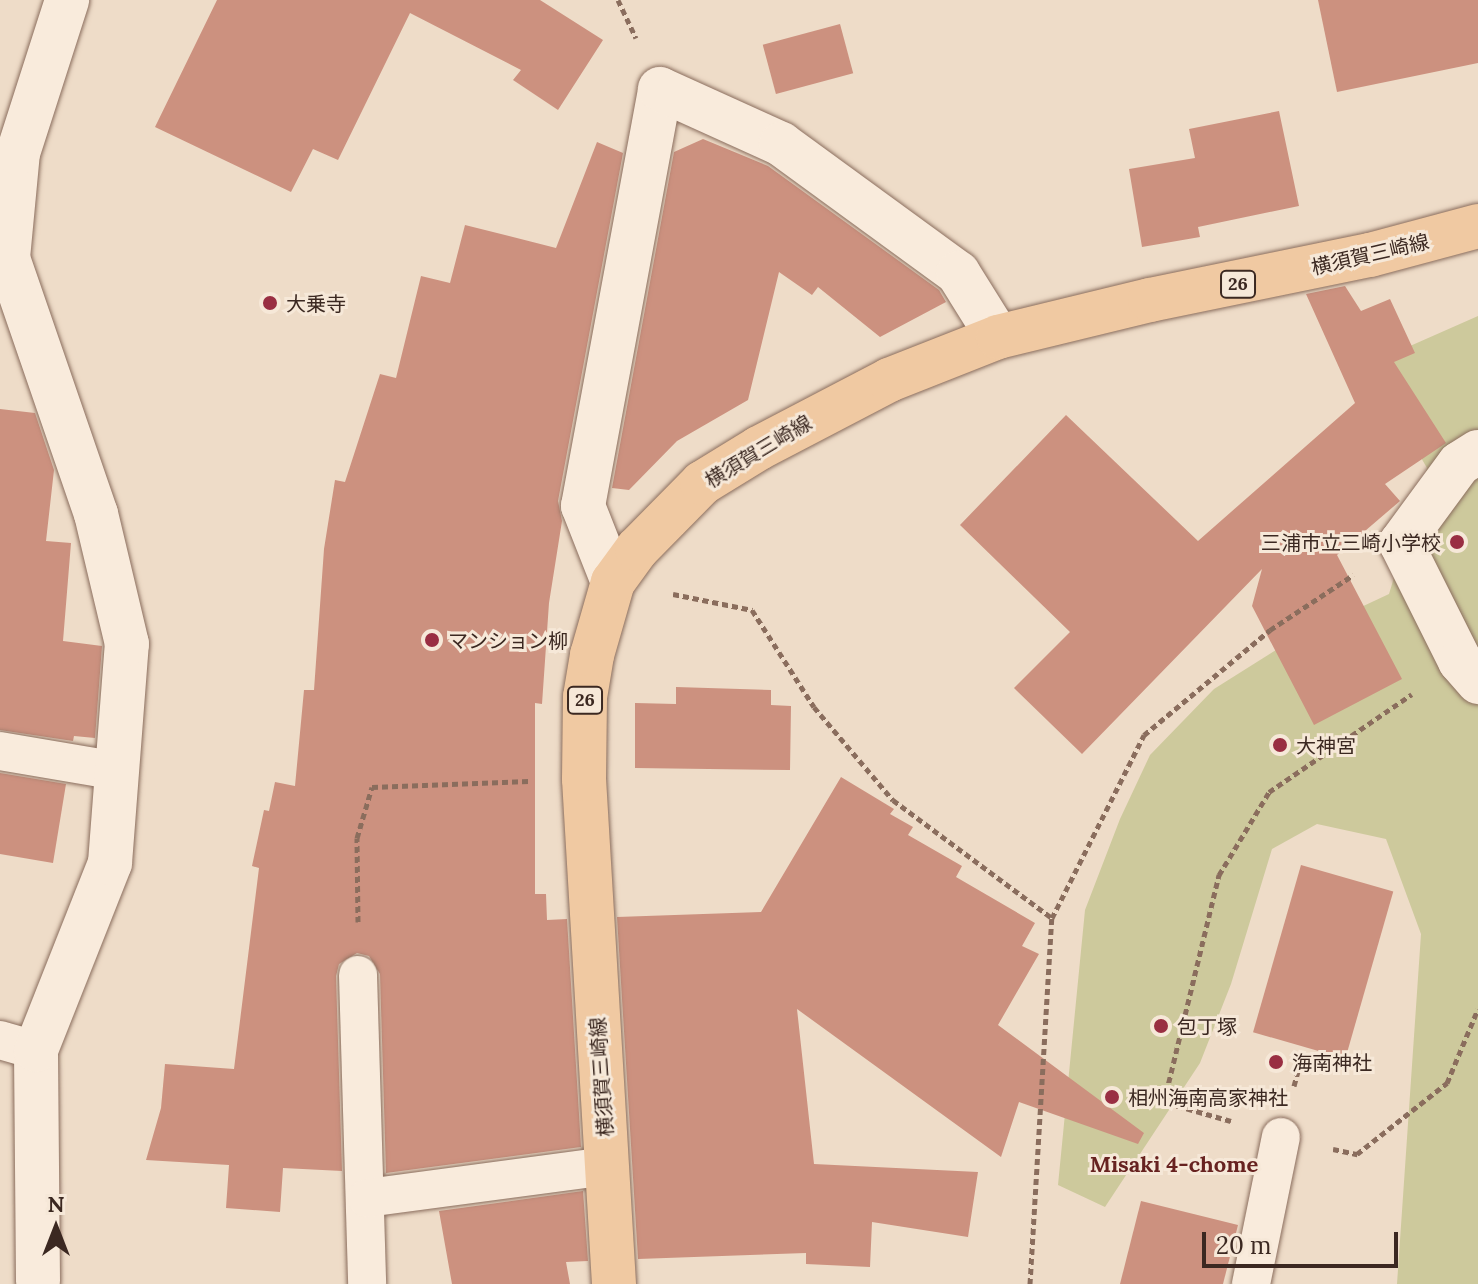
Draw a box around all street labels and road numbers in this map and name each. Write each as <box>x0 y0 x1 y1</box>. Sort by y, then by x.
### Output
street label: 横須賀三崎線 <box>1309 229 1431 279</box>
road number: 26 <box>1220 270 1256 298</box>
street label: 横須賀三崎線 <box>700 410 816 492</box>
road number: 26 <box>567 686 603 714</box>
street label: 横須賀三崎線 <box>585 1016 617 1138</box>

